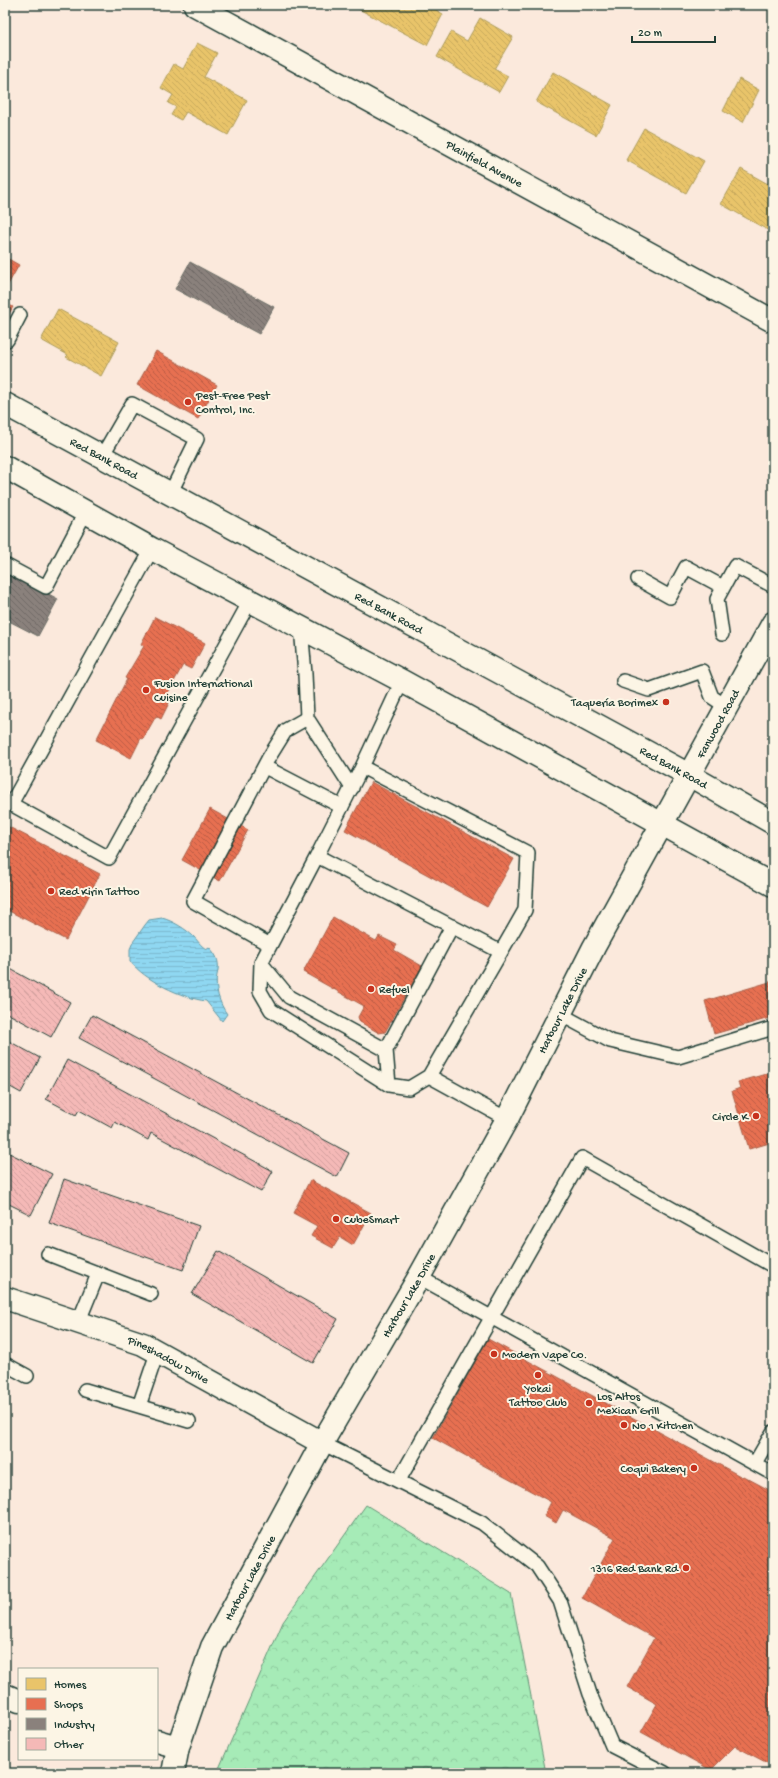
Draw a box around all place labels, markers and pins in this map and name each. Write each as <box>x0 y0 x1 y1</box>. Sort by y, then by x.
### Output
place label: Pest-Free Pest Control, Inc. <box>195 390 271 418</box>
marker: Pest-Free Pest Control, Inc. <box>183 397 193 407</box>
place label: Fusion International Cuisine <box>153 678 253 706</box>
marker: Fusion International Cuisine <box>141 685 151 695</box>
place label: Taquería Borimex <box>570 697 659 711</box>
marker: Taquería Borimex <box>661 697 671 707</box>
marker: Red Kirin Tattoo <box>46 886 56 896</box>
place label: Red Kirin Tattoo <box>59 886 140 900</box>
marker: Refuel <box>366 984 376 994</box>
place label: Refuel <box>379 984 410 998</box>
place label: Circle K <box>712 1111 749 1125</box>
marker: Circle K <box>751 1111 761 1121</box>
marker: CubeSmart <box>331 1214 341 1224</box>
place label: CubeSmart <box>344 1214 400 1228</box>
marker: Modern Vape Co. <box>489 1349 499 1359</box>
place label: Modern Vape Co. <box>502 1349 587 1363</box>
marker: Yokai Tattoo Club <box>533 1370 543 1380</box>
place label: Yokai Tattoo Club <box>508 1383 567 1411</box>
place label: Los Altos Mexican Grill <box>597 1391 660 1419</box>
marker: Los Altos Mexican Grill <box>584 1398 594 1408</box>
marker: No 1 Kitchen <box>619 1420 629 1430</box>
place label: No 1 Kitchen <box>632 1420 693 1434</box>
place label: Coqui Bakery <box>621 1463 686 1477</box>
marker: Coqui Bakery <box>689 1463 699 1473</box>
place label: 1316 Red Bank Rd <box>590 1563 679 1577</box>
marker: 1316 Red Bank Rd <box>681 1563 691 1573</box>

